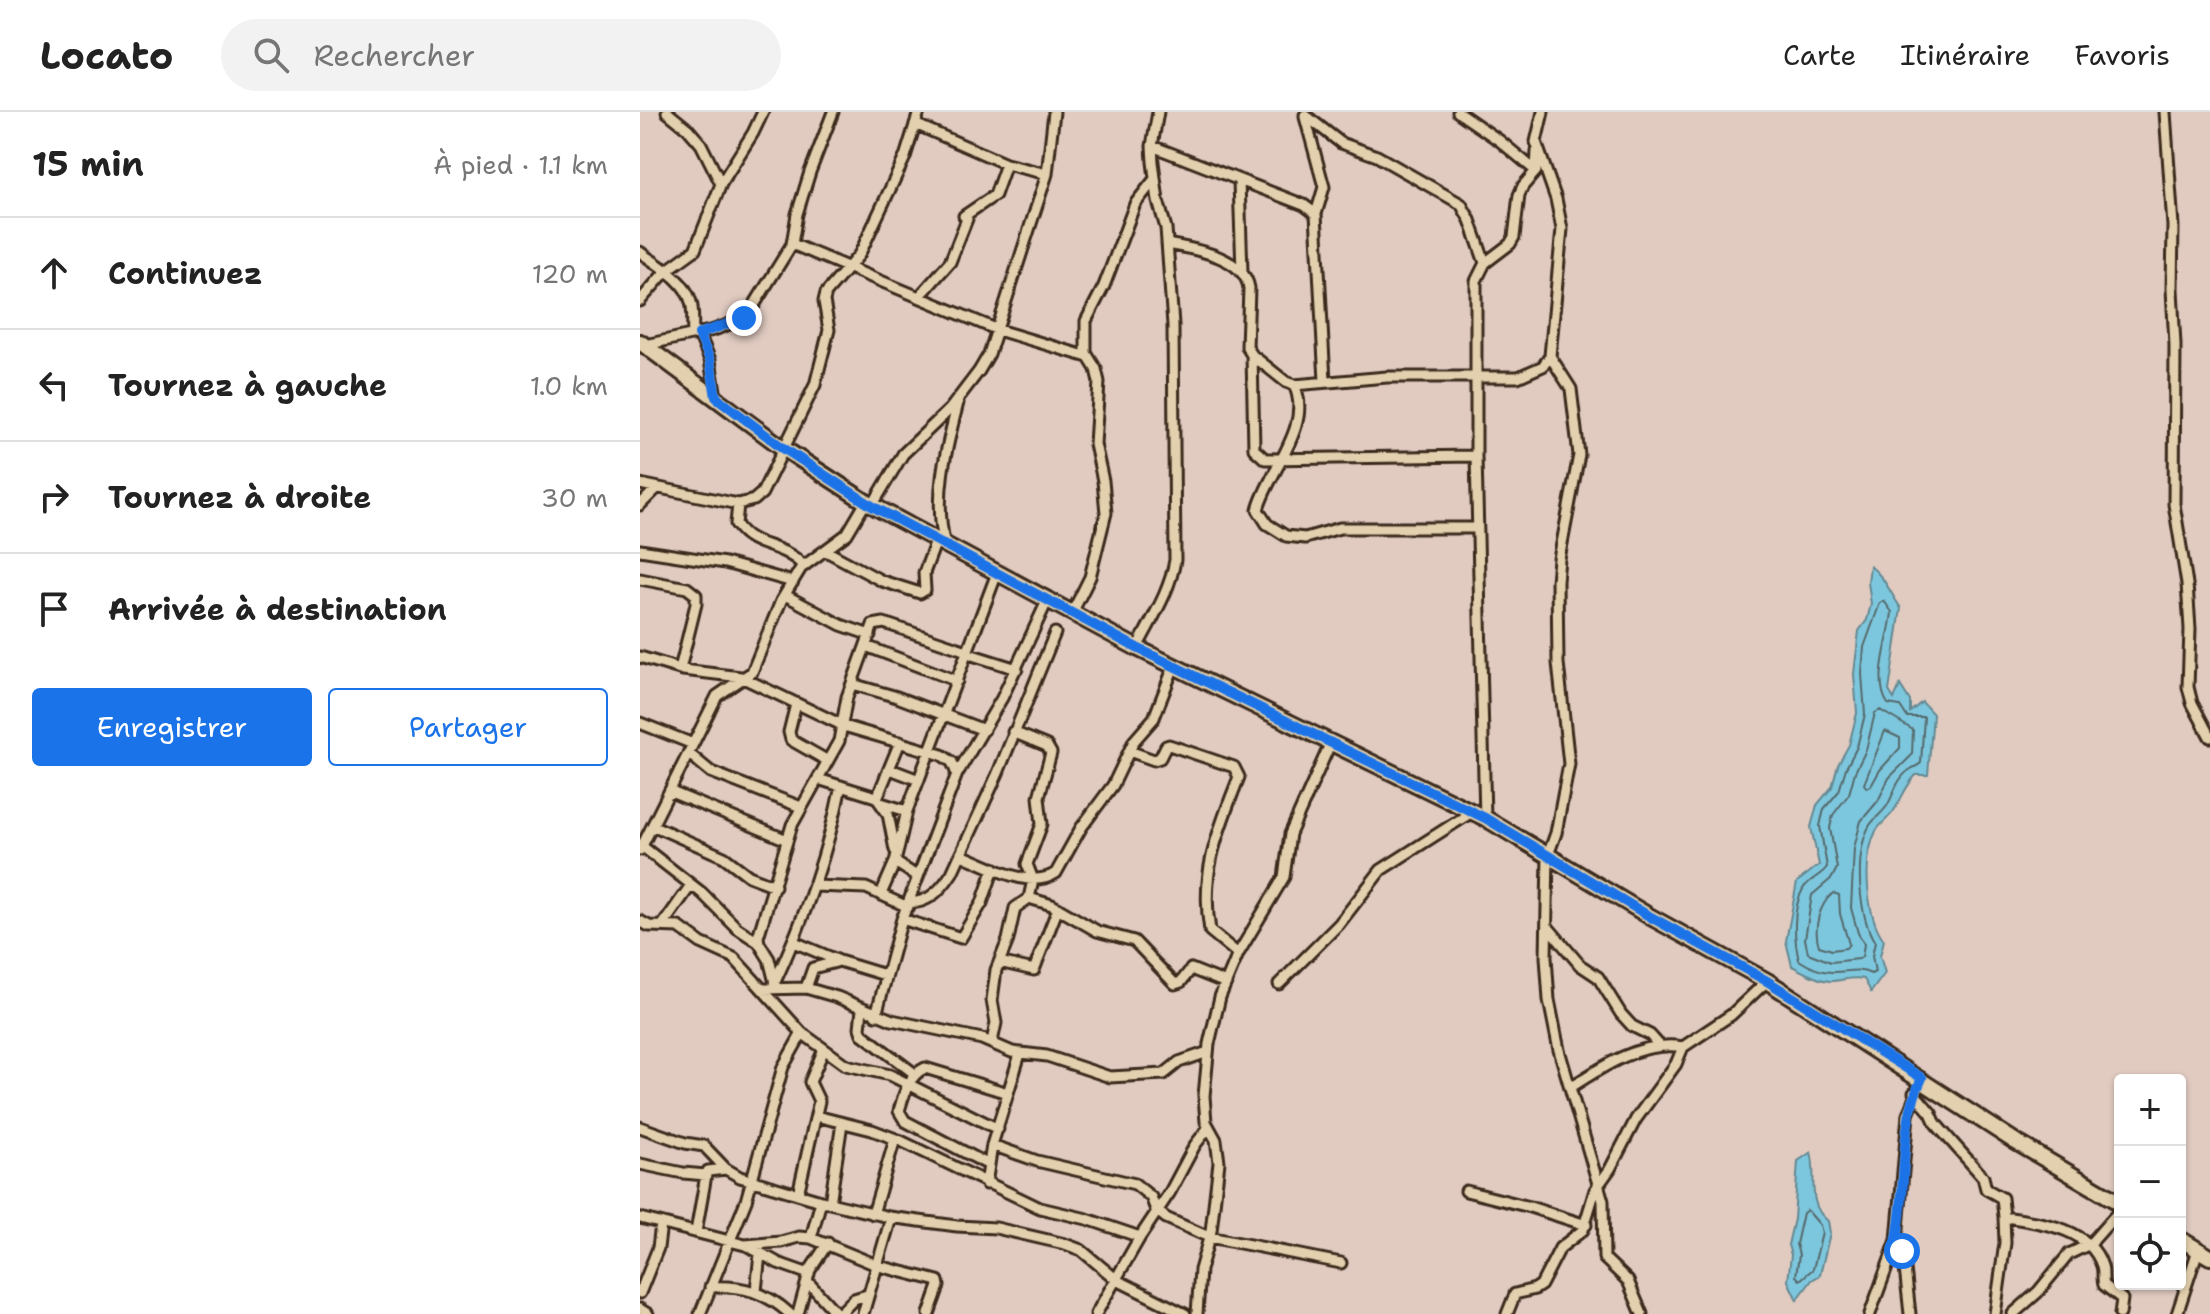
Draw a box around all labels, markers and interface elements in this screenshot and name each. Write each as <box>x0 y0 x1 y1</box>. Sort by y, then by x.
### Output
search box <box>221 19 781 91</box>
text: Locato <box>40 30 173 81</box>
icon: search <box>249 33 293 77</box>
text: Rechercher <box>313 35 475 76</box>
text: Carte <box>1783 36 1856 74</box>
text: Itinéraire <box>1900 36 2030 74</box>
text: Favoris <box>2074 36 2170 74</box>
text: 15 min <box>32 141 144 187</box>
text: À pied · 1.1 km <box>433 147 608 182</box>
icon: ahead <box>32 251 76 295</box>
text: Continuez <box>108 253 263 294</box>
text: 120 m <box>532 256 608 291</box>
route end <box>726 300 762 336</box>
icon: left <box>32 363 76 407</box>
text: Tournez à gauche <box>108 365 387 406</box>
text: 1.0 km <box>530 368 608 403</box>
icon: right <box>32 475 76 519</box>
text: Tournez à droite <box>108 477 371 518</box>
text: 30 m <box>541 480 608 515</box>
icon: arrive <box>32 587 76 631</box>
text: Arrivée à destination <box>108 589 447 630</box>
button: Enregistrer <box>32 688 312 766</box>
button: Partager <box>328 688 608 766</box>
map controls <box>2114 1074 2186 1290</box>
button: + <box>2114 1074 2186 1146</box>
button: − <box>2114 1146 2186 1218</box>
button: locate <box>2114 1218 2186 1290</box>
route start <box>1884 1233 1920 1269</box>

